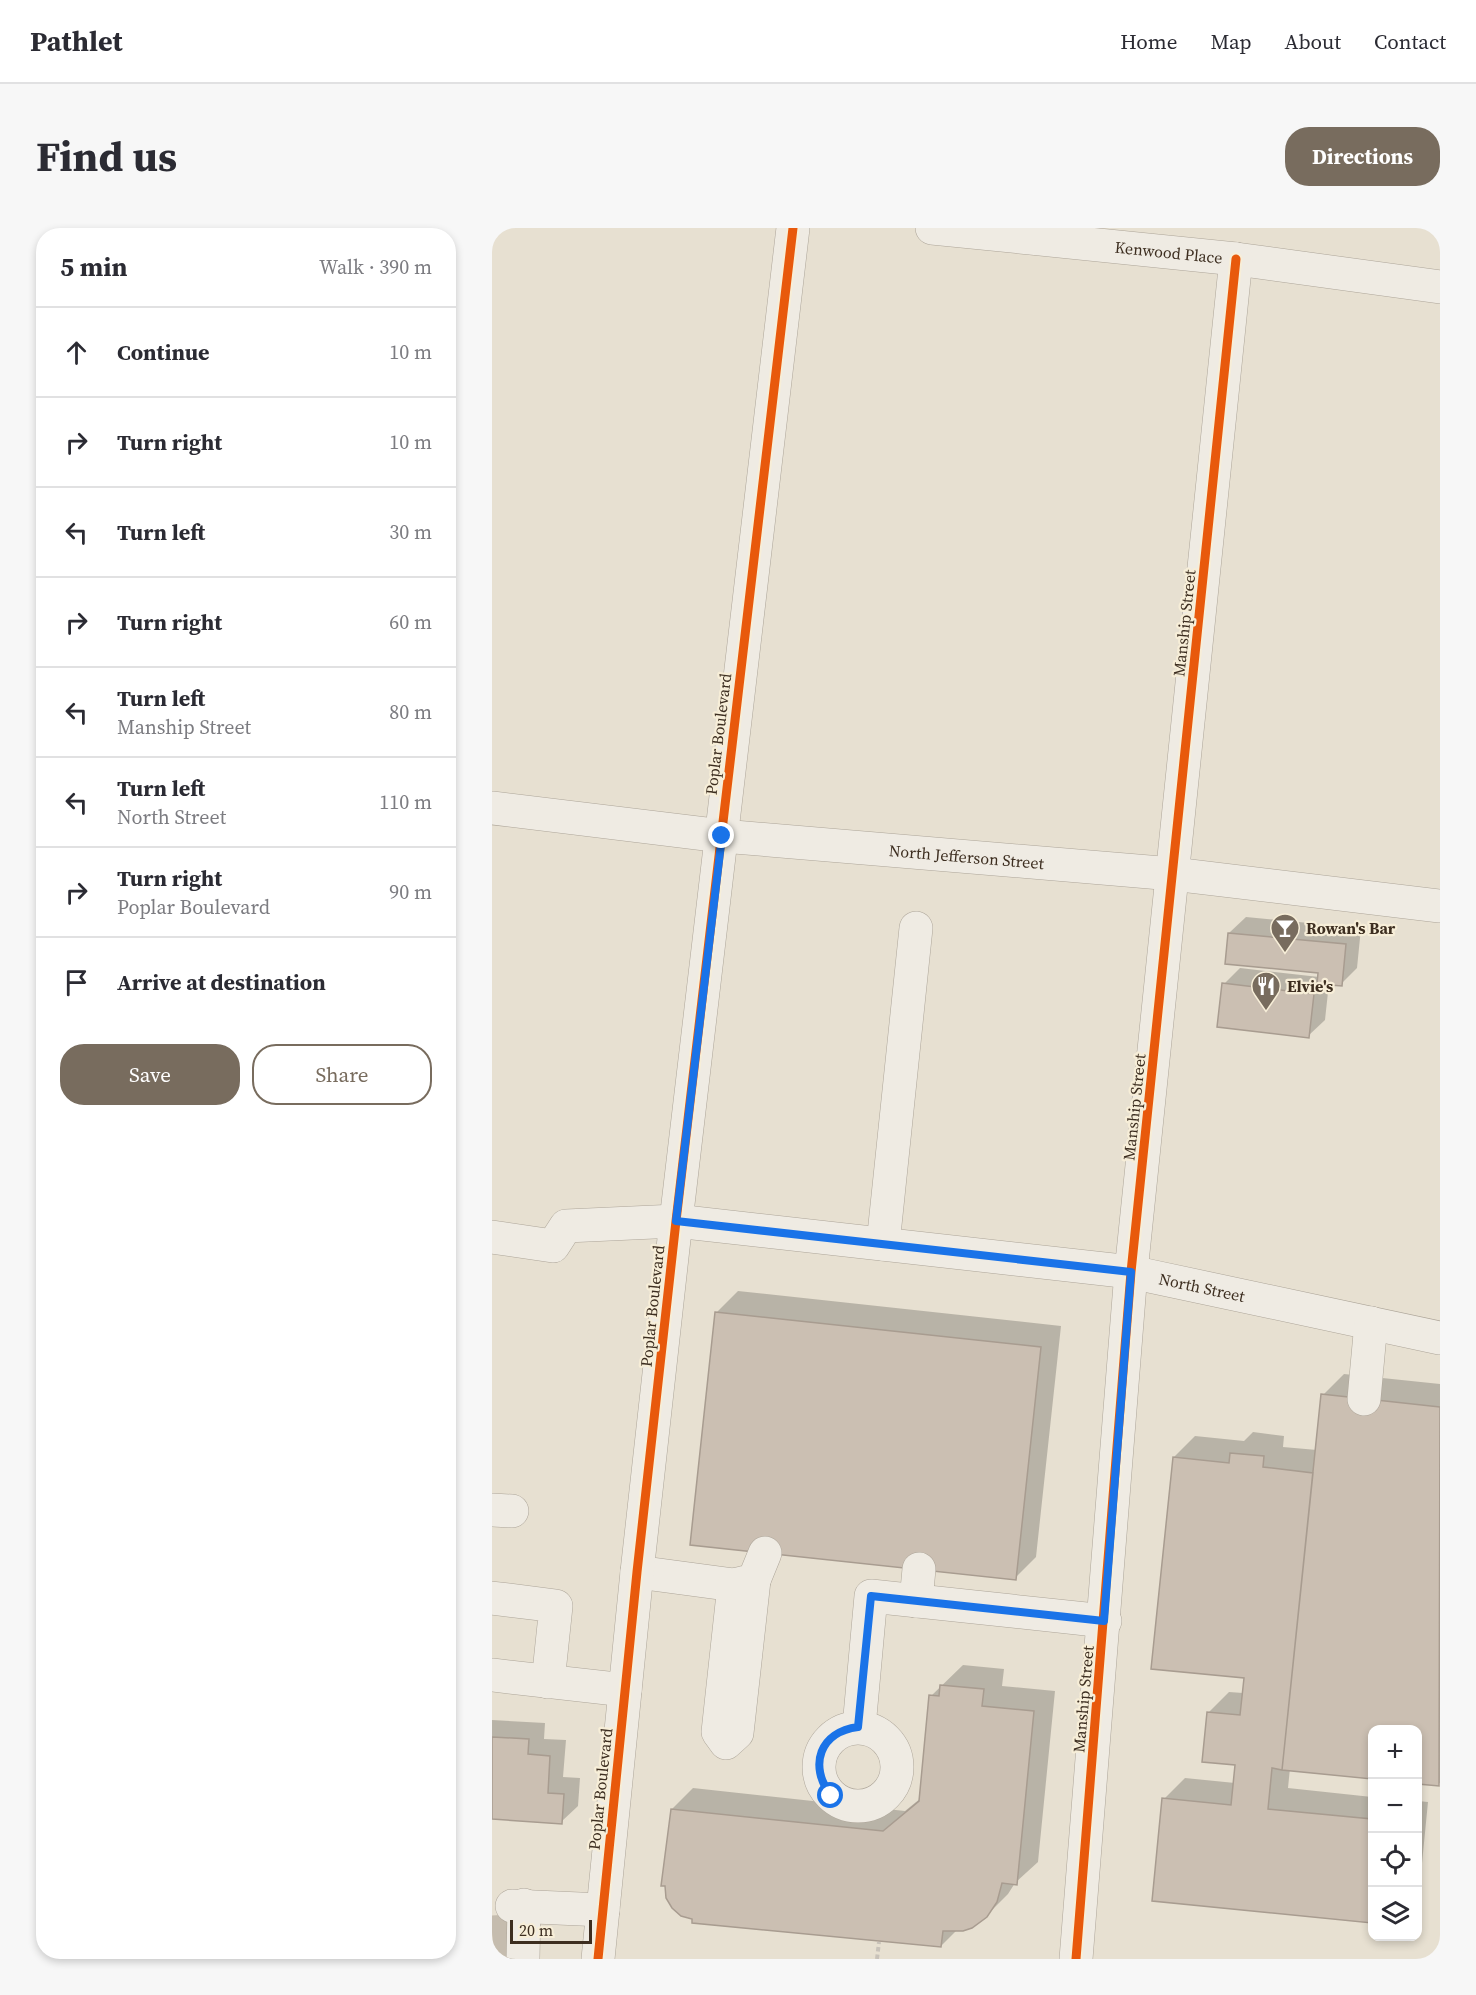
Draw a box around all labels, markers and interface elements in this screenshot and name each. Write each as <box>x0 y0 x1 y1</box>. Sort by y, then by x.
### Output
text: Pathlet <box>30 22 123 60</box>
text: Home <box>1120 27 1178 56</box>
text: Map <box>1211 27 1252 56</box>
text: About <box>1285 27 1341 56</box>
text: Contact <box>1374 27 1446 56</box>
text: Find us <box>36 127 177 185</box>
button: Directions <box>1285 127 1440 186</box>
street label: Kenwood Place <box>1114 236 1224 269</box>
text: 5 min <box>60 249 127 285</box>
text: Walk · 390 m <box>319 253 432 281</box>
icon: ahead <box>60 336 93 369</box>
text: Continue <box>117 337 210 367</box>
text: 10 m <box>389 338 432 366</box>
icon: right <box>60 426 93 459</box>
text: Turn right <box>117 427 222 457</box>
text: 10 m <box>389 428 432 456</box>
icon: left <box>60 516 93 549</box>
text: Turn left <box>117 517 205 547</box>
text: 30 m <box>389 518 432 546</box>
street label: Manship Street <box>1167 568 1201 678</box>
icon: right <box>60 606 93 639</box>
text: Turn right <box>117 607 222 637</box>
text: 60 m <box>389 608 432 636</box>
street label: Poplar Boulevard <box>700 672 736 796</box>
text: Turn left <box>117 683 205 713</box>
icon: left <box>60 696 93 729</box>
text: 80 m <box>389 698 432 726</box>
text: Manship Street <box>117 713 251 741</box>
text: Turn left <box>117 773 205 803</box>
icon: left <box>60 786 93 819</box>
text: 110 m <box>379 788 432 816</box>
text: North Street <box>117 803 226 831</box>
route end <box>708 822 734 848</box>
street label: North Jefferson Street <box>888 839 1046 874</box>
text: Turn right <box>117 863 222 893</box>
icon: right <box>60 876 93 909</box>
text: 90 m <box>389 878 432 906</box>
text: Poplar Boulevard <box>117 893 270 921</box>
bar icon: Rowan's Bar <box>1269 912 1301 954</box>
place label: Rowan's Bar <box>1306 917 1396 939</box>
icon: arrive <box>60 966 93 999</box>
text: Arrive at destination <box>117 967 326 997</box>
restaurant icon: Elvie's <box>1250 970 1282 1012</box>
place label: Elvie's <box>1287 975 1333 997</box>
button: Save <box>60 1044 240 1105</box>
button: Share <box>252 1044 432 1105</box>
street label: Manship Street <box>1117 1052 1151 1162</box>
street label: Poplar Boulevard <box>635 1244 669 1368</box>
street label: North Street <box>1157 1267 1248 1307</box>
street label: Manship Street <box>1067 1644 1099 1753</box>
map controls <box>1368 1725 1422 1941</box>
button: + <box>1368 1725 1422 1779</box>
street label: Poplar Boulevard <box>583 1727 617 1851</box>
button: − <box>1368 1779 1422 1833</box>
route start <box>817 1782 843 1808</box>
button: locate <box>1368 1833 1422 1887</box>
button: layers <box>1368 1887 1422 1941</box>
scale bar <box>510 1917 592 1944</box>
text: 20 m <box>519 1919 553 1941</box>

